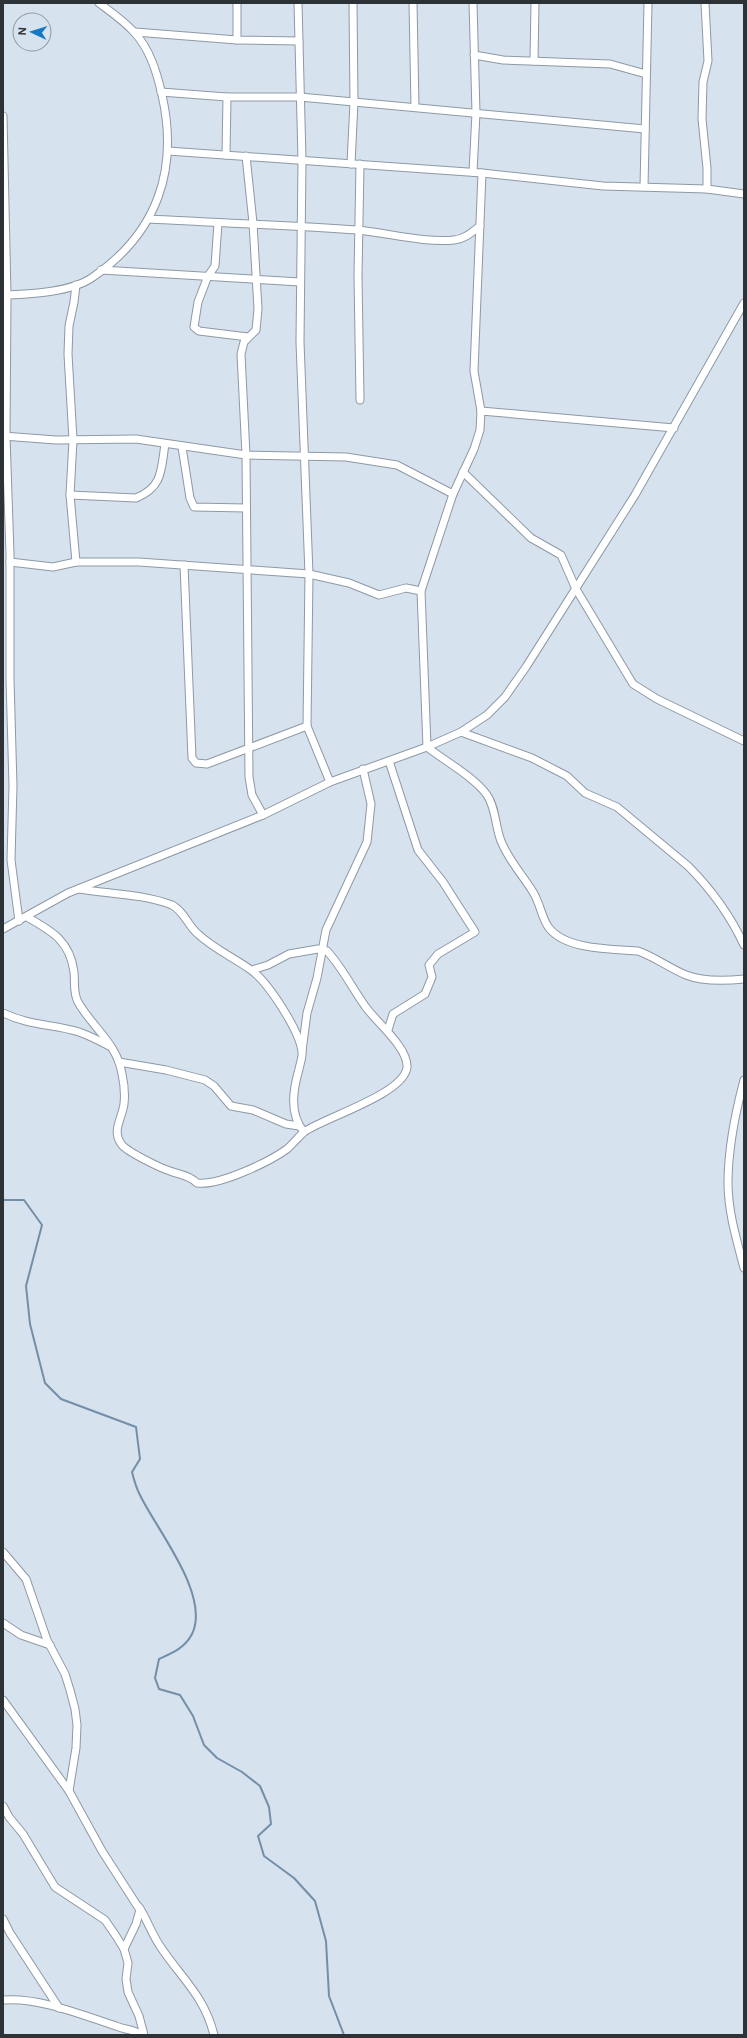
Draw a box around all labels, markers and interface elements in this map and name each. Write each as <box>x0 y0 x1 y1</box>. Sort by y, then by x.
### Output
north arrow <box>12 12 52 52</box>
text: N <box>15 27 29 36</box>

